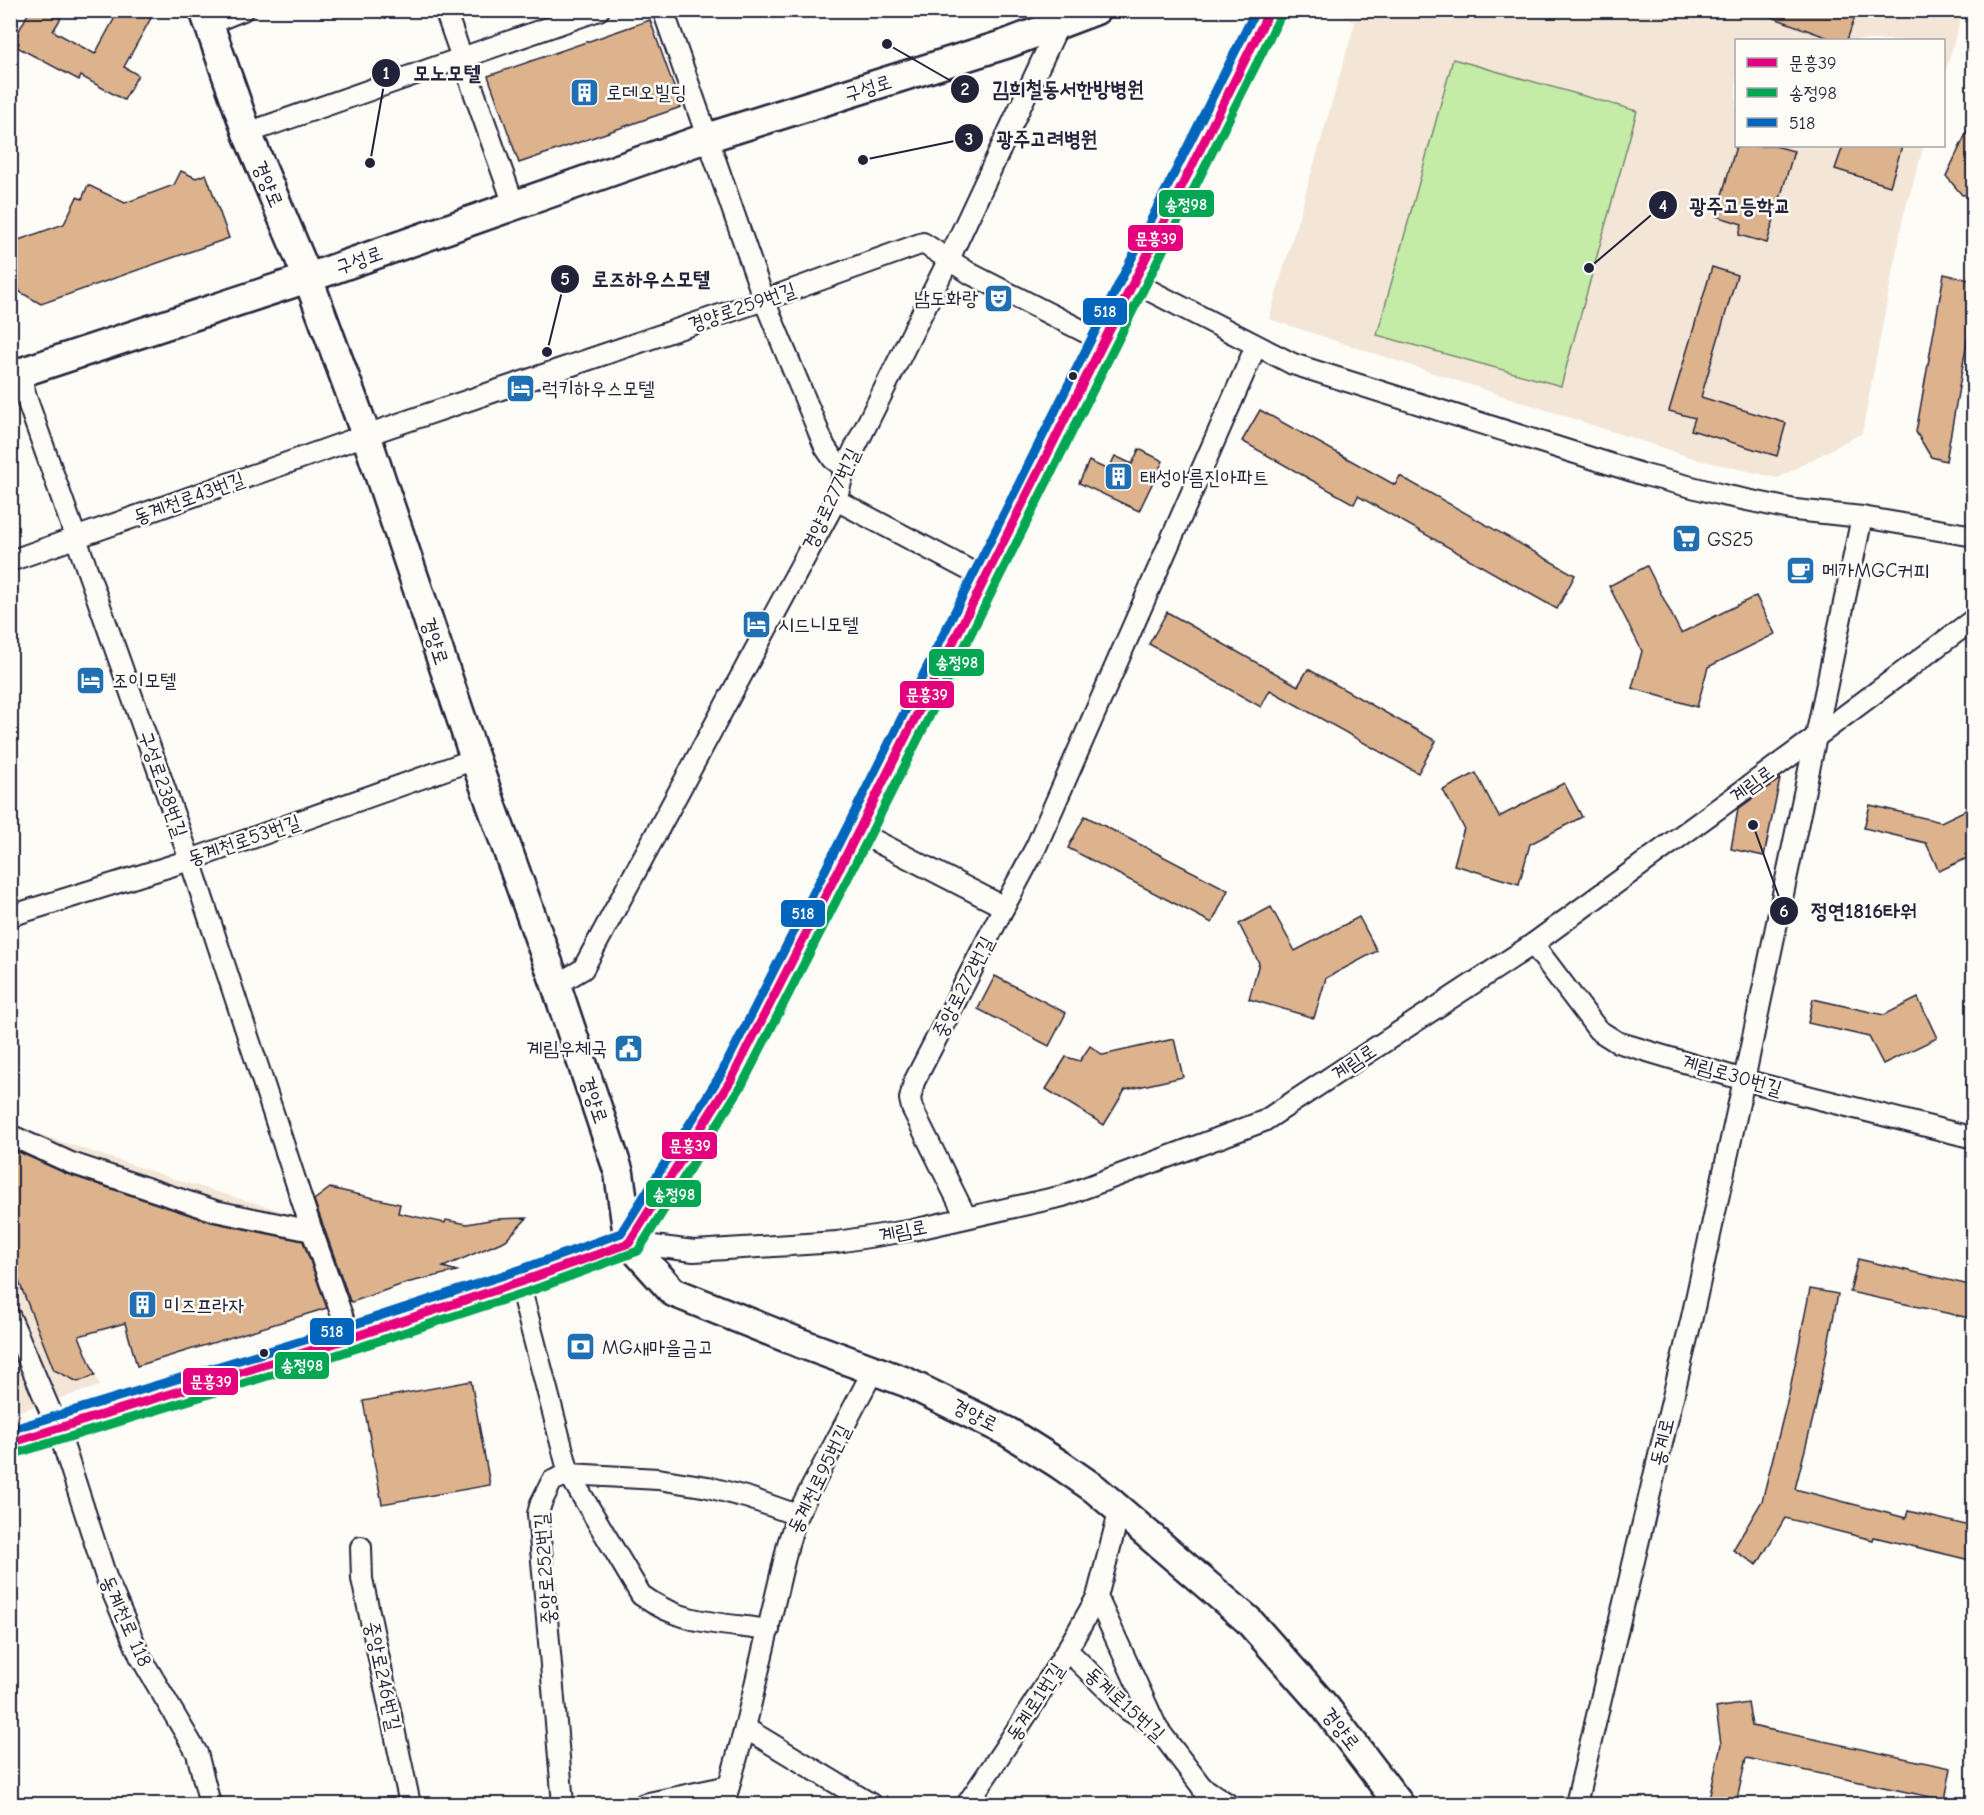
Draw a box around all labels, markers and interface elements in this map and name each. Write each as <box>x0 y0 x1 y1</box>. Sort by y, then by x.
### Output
legend <box>1735 39 1945 147</box>
callout: 모노모텔 <box>371 53 493 92</box>
text: 문흥39 <box>1789 53 1837 74</box>
text: 모노모텔 <box>413 61 481 85</box>
text: 1 <box>382 63 390 84</box>
callout: 김희철동서한방병원 <box>950 69 1156 108</box>
street label: 구성로 <box>842 70 894 106</box>
building icon: 로데오빌딩 <box>569 76 601 108</box>
text: 김희철동서한방병원 <box>992 77 1144 101</box>
text: 2 <box>961 79 970 100</box>
place label: 로데오빌딩 <box>606 81 686 104</box>
text: 송정98 <box>1789 83 1837 104</box>
text: 518 <box>1789 113 1815 134</box>
callout: 광주고려병원 <box>954 119 1110 158</box>
text: 광주고려병원 <box>996 127 1098 151</box>
text: 3 <box>965 129 973 150</box>
street label: 경양로 <box>248 157 288 211</box>
callout: 광주고등학교 <box>1648 186 1803 225</box>
line badge: 송정98 <box>1158 189 1215 218</box>
text: 광주고등학교 <box>1689 194 1791 218</box>
text: 송정98 <box>1165 196 1207 214</box>
text: 4 <box>1659 196 1667 217</box>
line badge: 문흥39 <box>1127 224 1184 252</box>
text: 문흥39 <box>1135 230 1177 248</box>
street label: 구성로 <box>332 241 386 279</box>
callout: 로즈하우스모텔 <box>550 260 722 299</box>
text: 로즈하우스모텔 <box>592 267 710 291</box>
text: 5 <box>560 269 570 290</box>
street label: 경양로259번길 <box>685 278 799 336</box>
theatre icon: 남도화랑 <box>983 282 1015 314</box>
place label: 남도화랑 <box>914 287 978 310</box>
line badge: 518 <box>1082 297 1128 326</box>
text: 518 <box>1094 303 1116 321</box>
unlabelled marker <box>1067 370 1079 382</box>
hotel icon: 럭키하우스모텔 <box>505 372 537 404</box>
place label: 럭키하우스모텔 <box>542 377 655 400</box>
street label: 경양로277번길 <box>797 444 865 554</box>
building icon: 태성아름진아파트 <box>1103 461 1135 493</box>
place label: 태성아름진아파트 <box>1140 466 1269 489</box>
street label: 동계천로43번길 <box>130 467 248 529</box>
supermarket icon: GS25 <box>1670 523 1702 555</box>
place label: GS25 <box>1707 528 1754 551</box>
cafe icon: 메가MGC커피 <box>1785 554 1817 586</box>
place label: 메가MGC커피 <box>1822 559 1930 582</box>
hotel icon: 시드니모텔 <box>741 608 773 640</box>
place label: 시드니모텔 <box>778 613 858 636</box>
street label: 경양로 <box>417 614 453 668</box>
line badge: 송정98 <box>928 648 985 677</box>
text: 송정98 <box>936 654 978 672</box>
hotel icon: 조이모텔 <box>75 664 107 696</box>
place label: 조이모텔 <box>112 669 176 692</box>
line badge: 문흥39 <box>899 680 955 709</box>
text: 문흥39 <box>906 686 948 704</box>
street label: 구성로238번길 <box>134 728 192 840</box>
street label: 계림로 <box>1726 761 1778 807</box>
street label: 동계천로53번길 <box>185 810 303 870</box>
callout: 정연1816타워 <box>1769 891 1929 930</box>
line badge: 518 <box>780 899 826 928</box>
text: 정연1816타워 <box>1811 899 1917 923</box>
text: 6 <box>1779 901 1789 922</box>
text: 518 <box>792 905 814 923</box>
street label: 중앙로272번길 <box>928 932 998 1042</box>
public building icon: 계림우체국 <box>612 1032 644 1064</box>
place label: 계림우체국 <box>527 1037 607 1060</box>
street label: 계림로 <box>1328 1039 1380 1085</box>
street label: 계림로30번길 <box>1679 1050 1785 1100</box>
street label: 경양로 <box>575 1073 613 1127</box>
line badge: 문흥39 <box>661 1131 718 1160</box>
text: 문흥39 <box>669 1137 711 1155</box>
line badge: 송정98 <box>645 1179 702 1208</box>
text: 송정98 <box>653 1186 695 1204</box>
street label: 계림로 <box>877 1215 929 1247</box>
building icon: 미즈프라자 <box>127 1289 159 1321</box>
place label: 미즈프라자 <box>164 1294 244 1317</box>
line badge: 518 <box>309 1317 355 1346</box>
text: 518 <box>321 1323 343 1341</box>
bank icon: MG새마을금고 <box>565 1331 597 1363</box>
place label: MG새마을금고 <box>602 1336 714 1359</box>
unlabelled marker <box>258 1347 270 1359</box>
line badge: 송정98 <box>274 1351 330 1380</box>
text: 송정98 <box>281 1357 323 1375</box>
line badge: 문흥39 <box>182 1367 239 1396</box>
text: 문흥39 <box>190 1373 232 1391</box>
street label: 경양로 <box>948 1394 1002 1436</box>
street label: 동계로 <box>1645 1416 1679 1468</box>
street label: 동계천로95번길 <box>783 1421 855 1537</box>
street label: 중앙로252번길 <box>530 1512 560 1626</box>
street label: 동계천로 118 <box>96 1572 156 1670</box>
street label: 중앙로246번길 <box>360 1619 406 1733</box>
street label: 동계로1번길 <box>1001 1659 1069 1745</box>
street label: 동계로15번길 <box>1080 1662 1170 1746</box>
street label: 경양로 <box>1317 1703 1365 1755</box>

